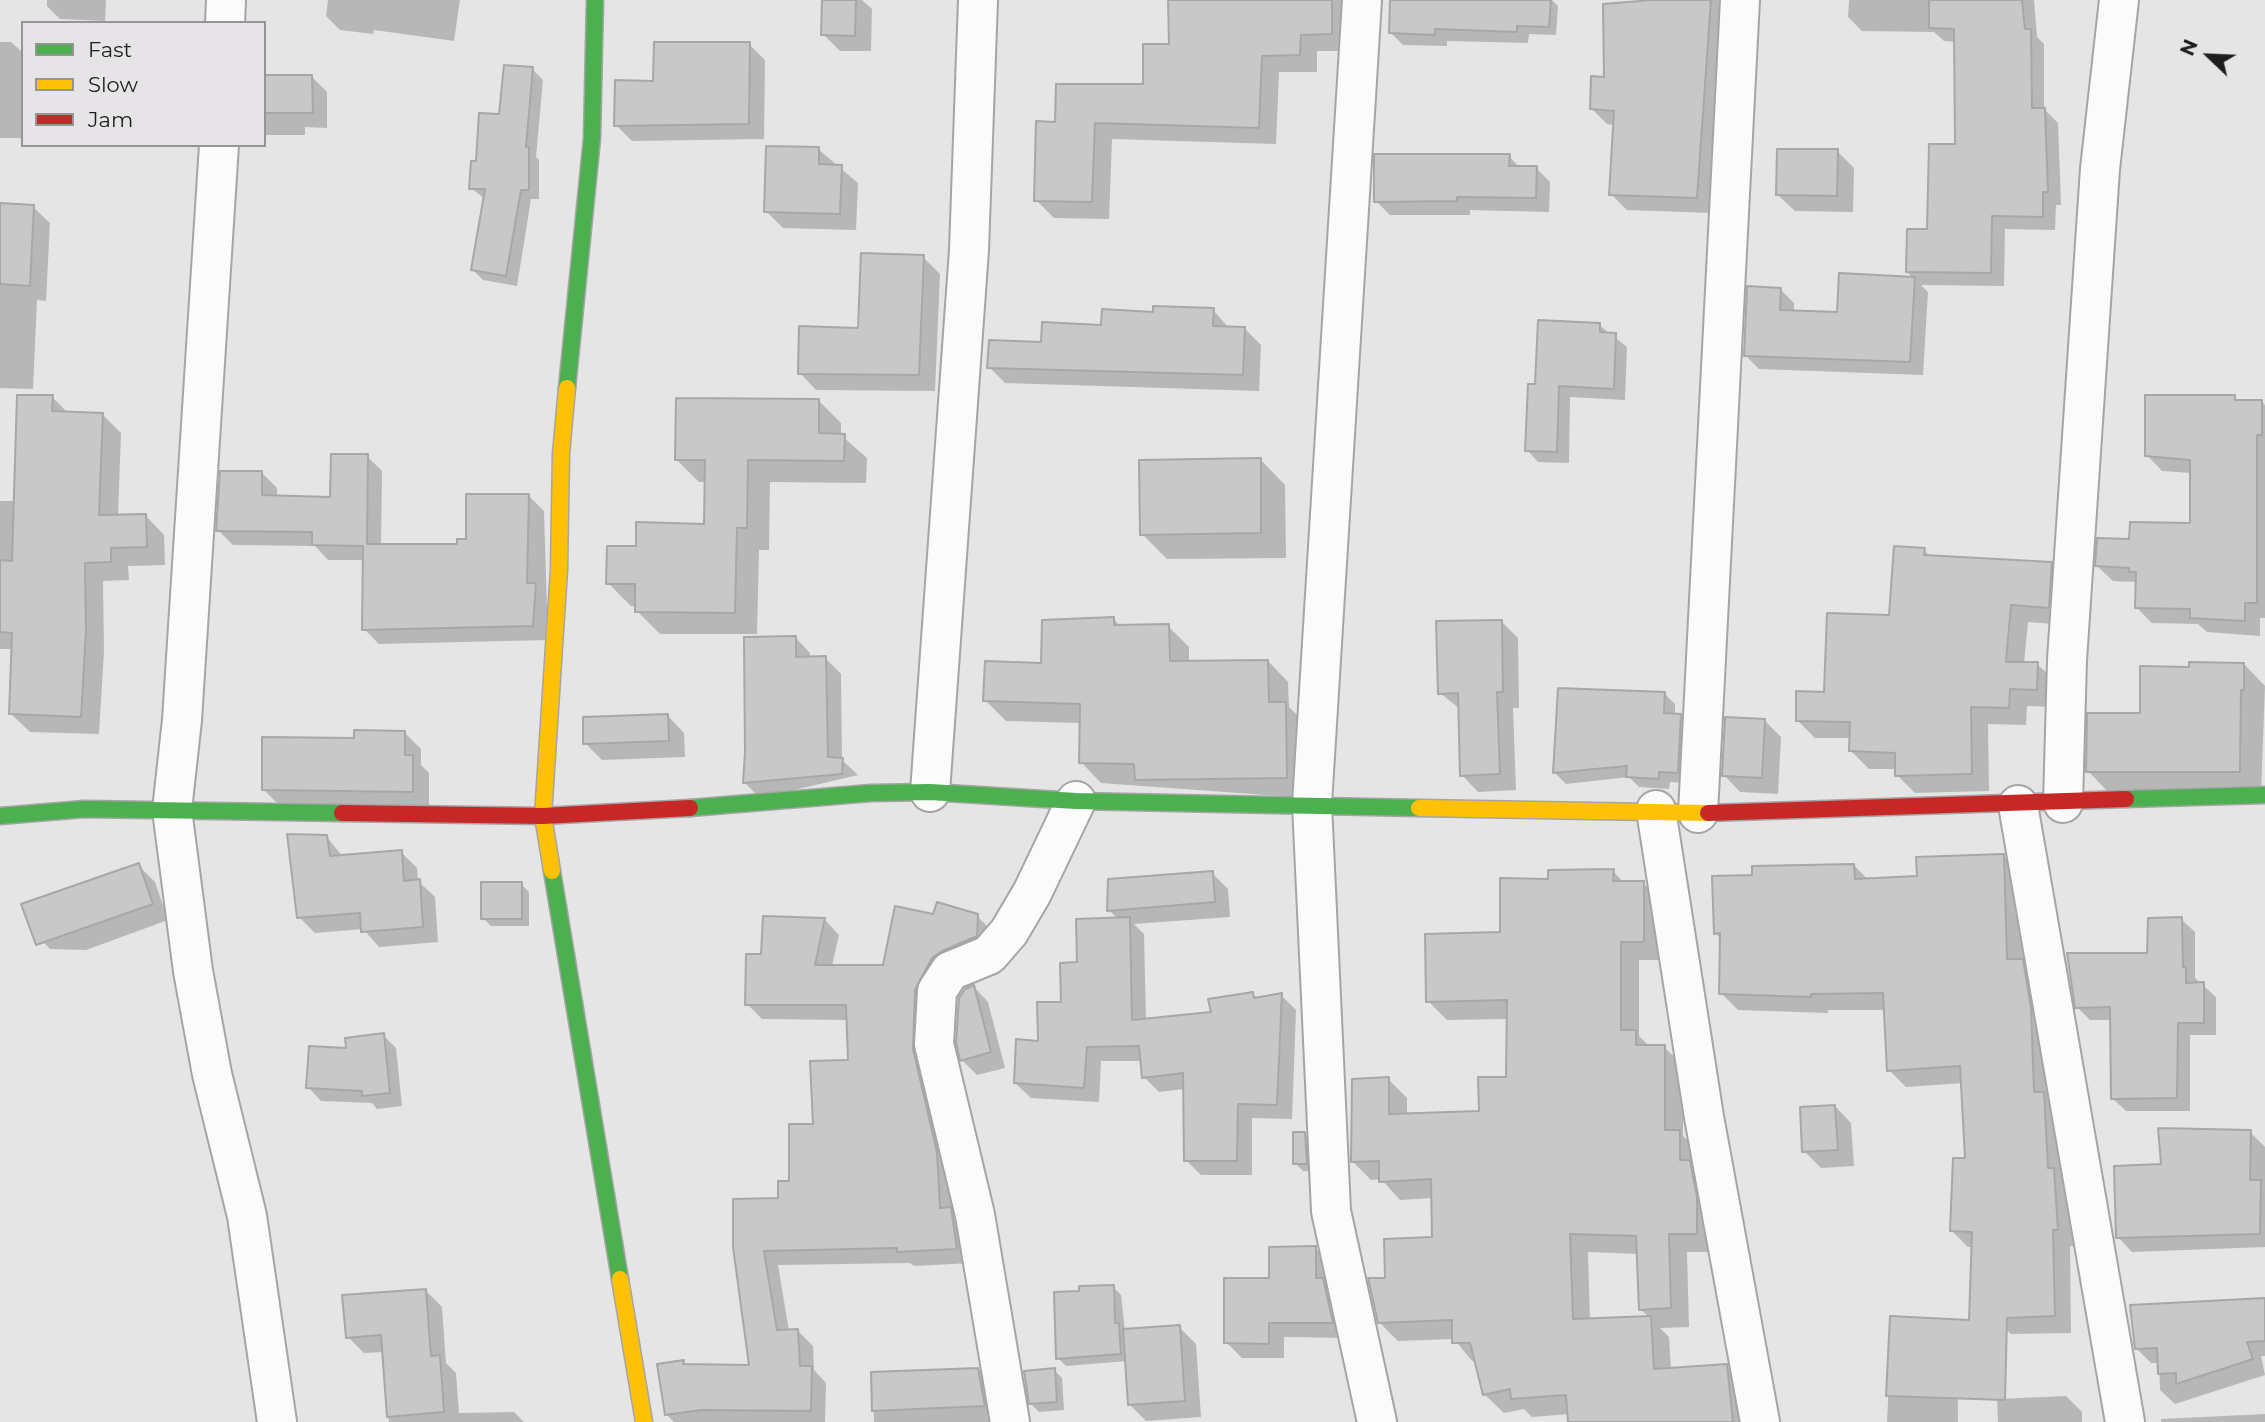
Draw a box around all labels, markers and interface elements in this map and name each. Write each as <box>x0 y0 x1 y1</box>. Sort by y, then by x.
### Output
legend <box>21 21 266 147</box>
north arrow <box>2174 21 2244 91</box>
text: N <box>2176 36 2203 59</box>
text: Fast <box>88 37 132 62</box>
text: Slow <box>88 72 138 97</box>
text: Jam <box>88 107 133 132</box>

